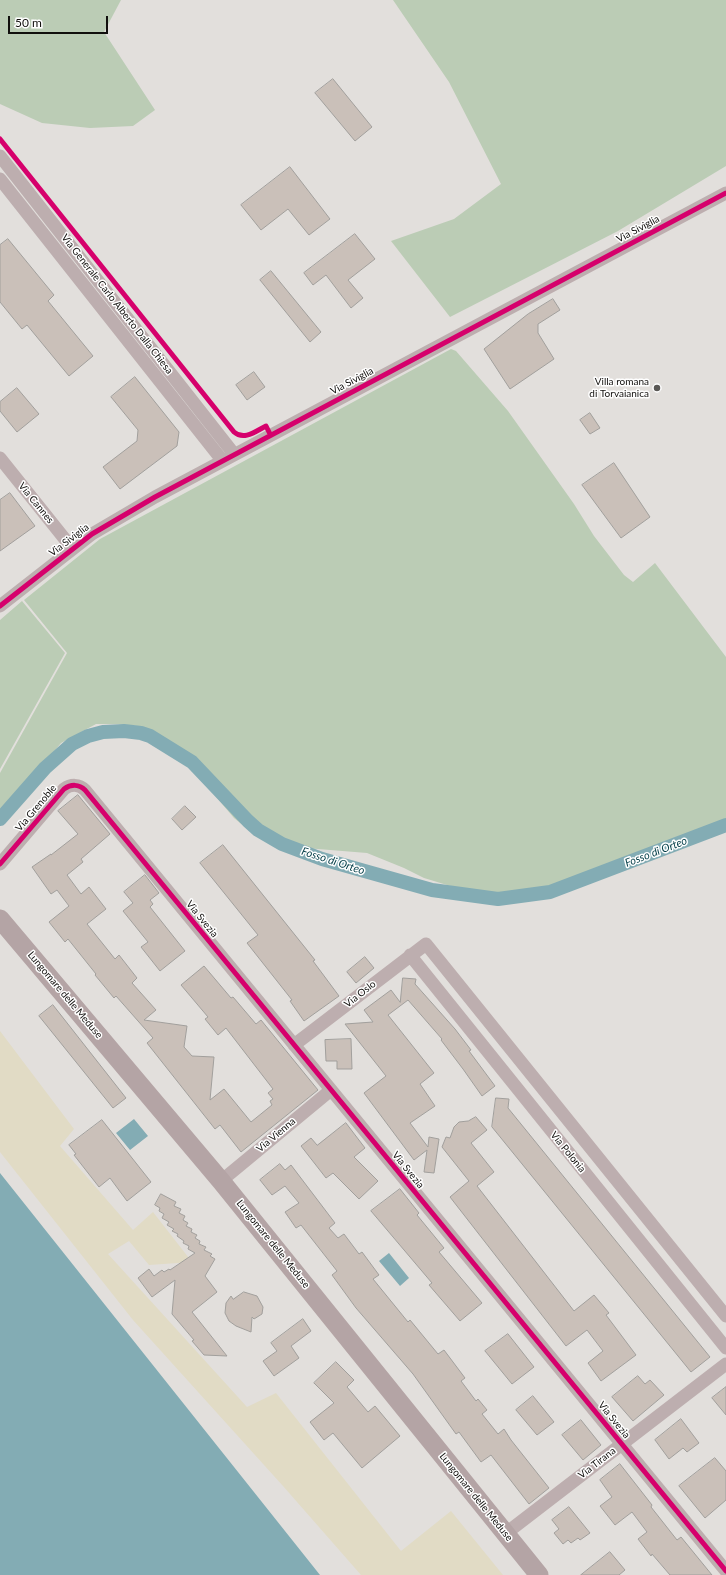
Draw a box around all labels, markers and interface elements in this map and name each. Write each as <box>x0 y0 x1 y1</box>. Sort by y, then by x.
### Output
scale bar <box>10 8 110 34</box>
text: 50 m <box>15 15 42 30</box>
street label: Via Siviglia <box>614 213 662 245</box>
street label: Via Generale Carlo Alberto Dalla Chiesa <box>59 232 175 376</box>
street label: Via Siviglia <box>328 365 376 397</box>
place label: Villa romana di Torvaianica <box>589 376 649 400</box>
marker: Villa romana di Torvaianica <box>652 383 662 393</box>
street label: Via Cannes <box>16 480 56 526</box>
street label: Via Siviglia <box>47 521 91 559</box>
street label: Via Grenoble <box>13 782 59 834</box>
water label: Fosso di Orteo <box>623 834 689 870</box>
water label: Fosso di Orteo <box>300 845 366 877</box>
street label: Via Svezia <box>183 898 221 940</box>
street label: Lungomare delle Meduse <box>25 949 105 1041</box>
street label: Via Oslo <box>342 978 378 1010</box>
street label: Via Vienna <box>254 1115 298 1155</box>
street label: Via Polonia <box>548 1129 588 1175</box>
street label: Via Svezia <box>389 1149 427 1191</box>
street label: Lungomare delle Meduse <box>234 1198 312 1290</box>
street label: Via Svezia <box>595 1399 633 1441</box>
street label: Via Tirana <box>576 1445 618 1481</box>
street label: Lungomare delle Meduse <box>437 1451 515 1543</box>

